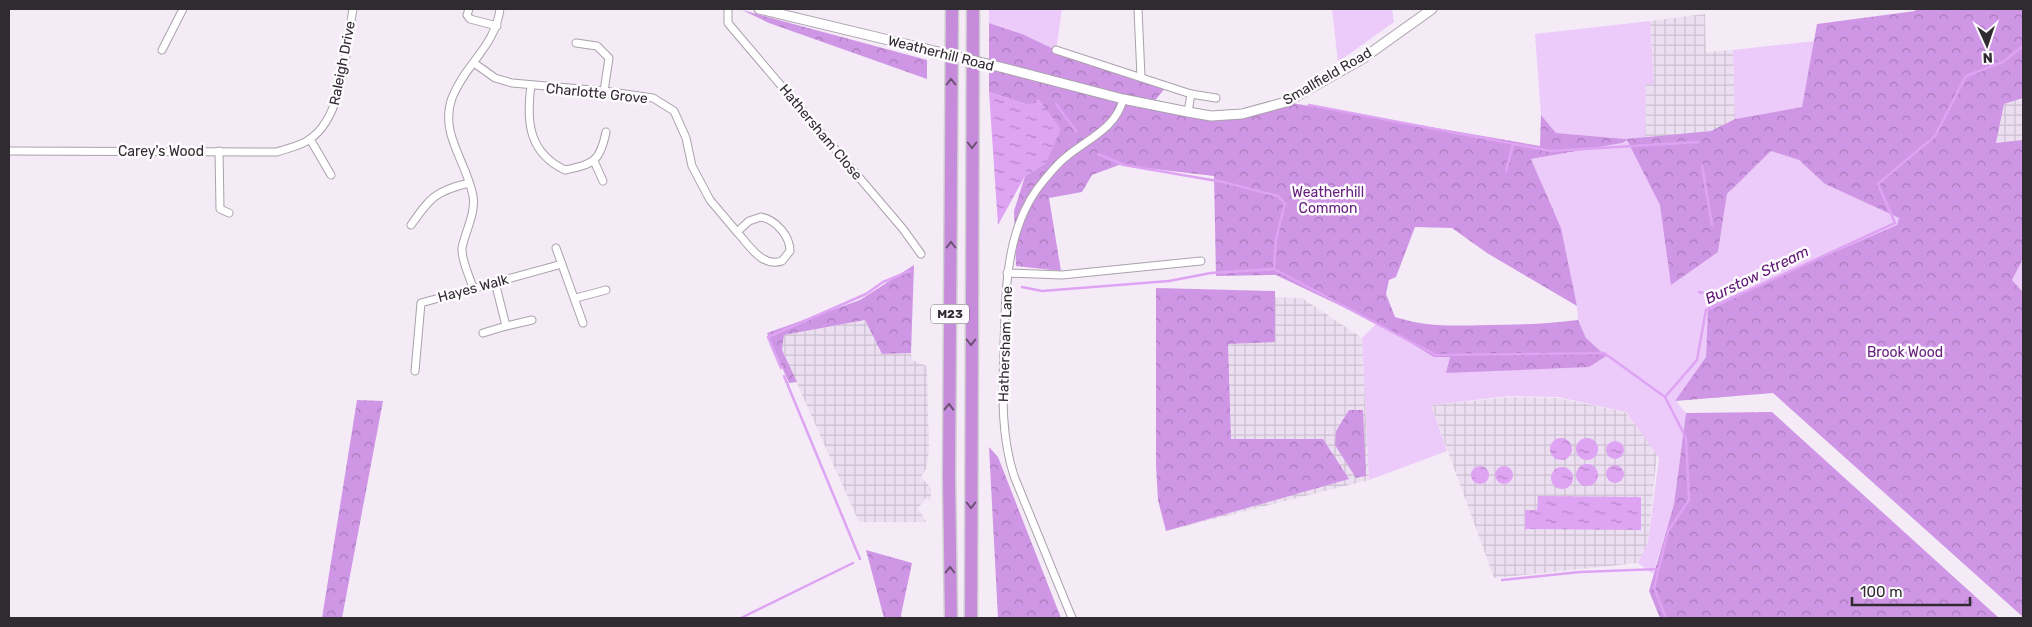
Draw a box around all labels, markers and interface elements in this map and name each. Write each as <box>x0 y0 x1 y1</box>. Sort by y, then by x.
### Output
street label: Raleigh Drive <box>326 19 359 107</box>
north arrow <box>1962 20 2012 70</box>
street label: Weatherhill Road <box>886 32 996 75</box>
street label: Smallfield Road <box>1280 44 1375 109</box>
text: N <box>1982 49 1993 66</box>
one-way arrow <box>946 78 956 86</box>
street label: Charlotte Grove <box>545 80 649 107</box>
street label: Hathersham Close <box>776 81 866 184</box>
one-way arrow <box>967 142 977 149</box>
street label: Carey's Wood <box>118 143 204 160</box>
park label: Weatherhill Common <box>1292 184 1364 217</box>
one-way arrow <box>945 240 956 248</box>
water label: Burstow Stream <box>1702 242 1812 308</box>
street label: Hayes Walk <box>436 271 511 306</box>
street label: Hathersham Lane <box>995 286 1016 402</box>
road number: M23 <box>931 304 969 324</box>
one-way arrow <box>966 339 976 347</box>
park label: Brook Wood <box>1867 344 1943 361</box>
one-way arrow <box>944 403 954 410</box>
one-way arrow <box>966 502 976 509</box>
one-way arrow <box>945 565 956 573</box>
scale bar <box>1852 574 1970 606</box>
text: 100 m <box>1860 583 1902 601</box>

